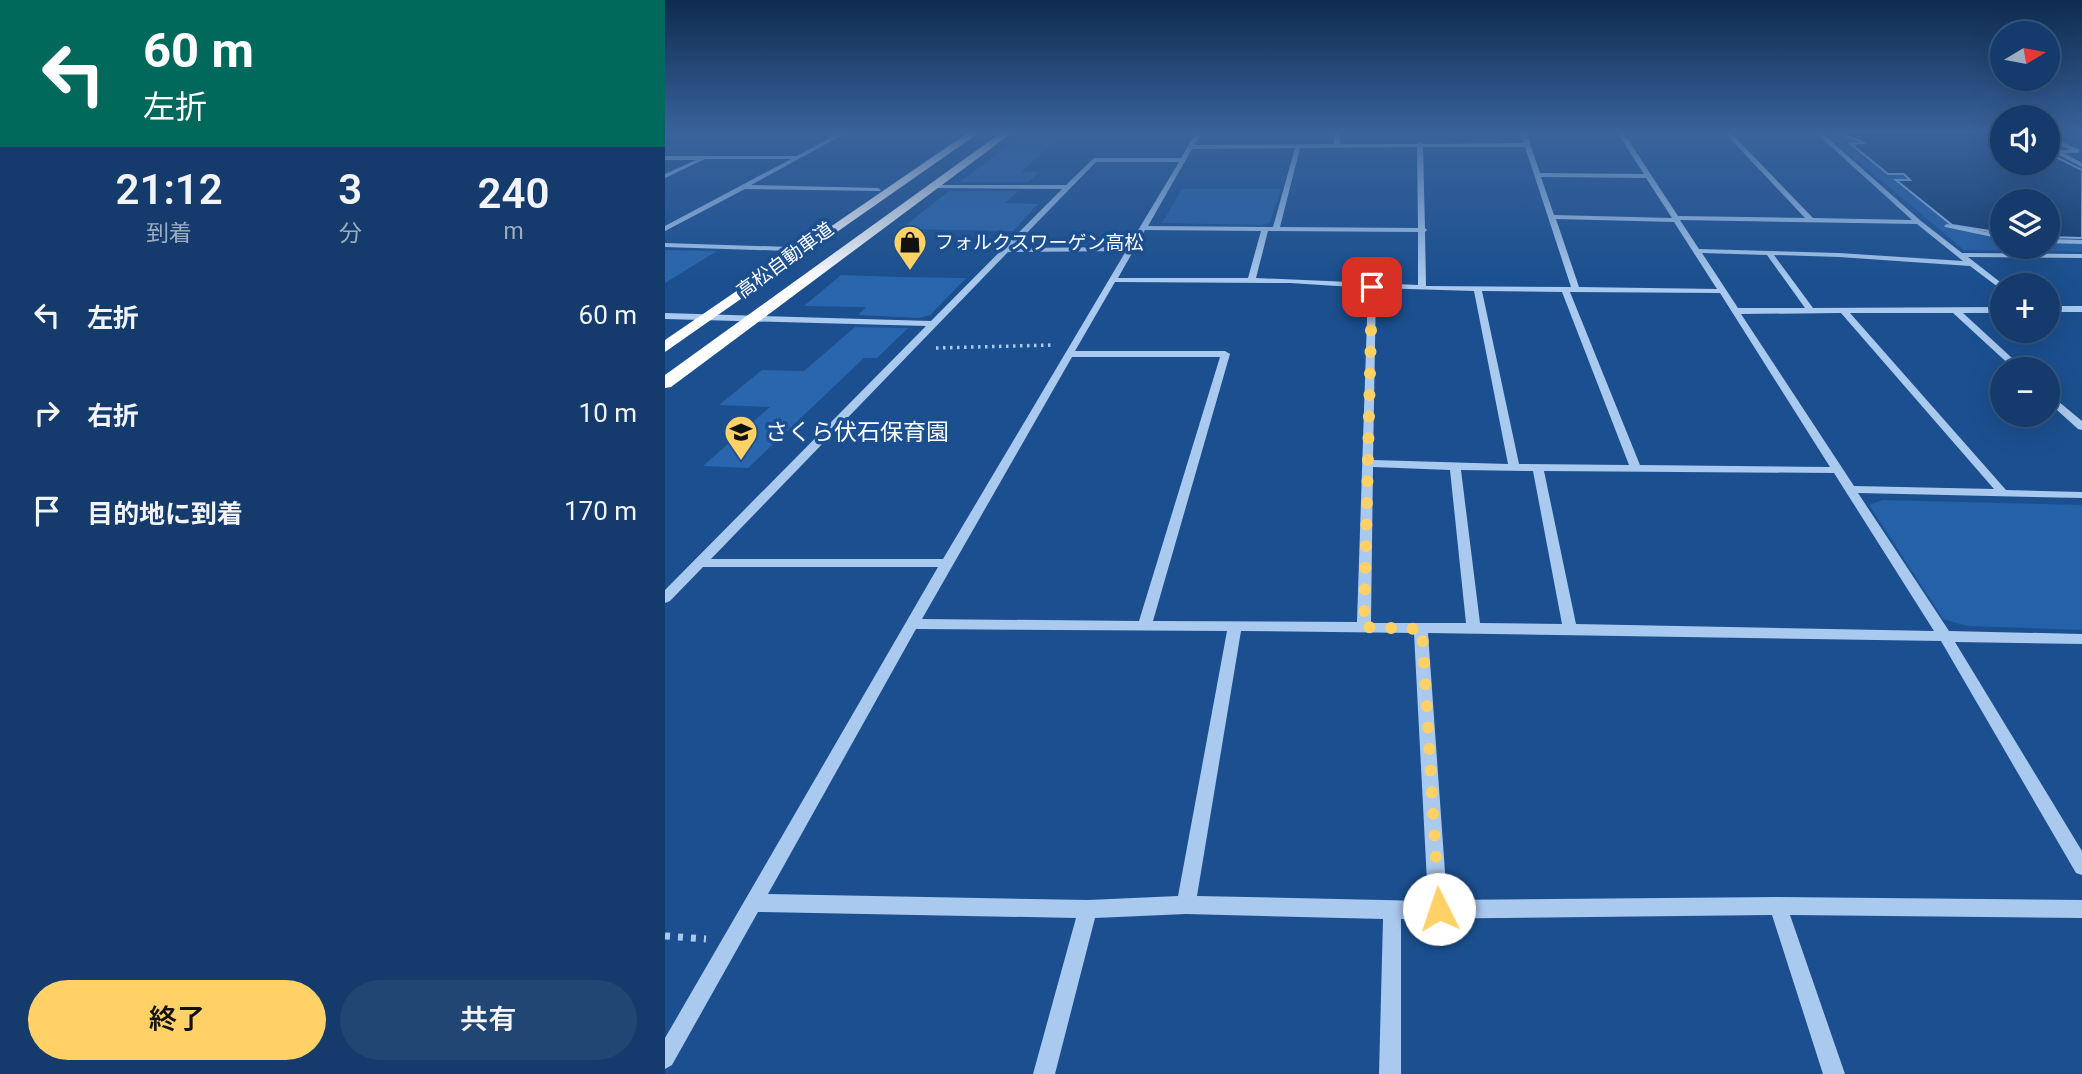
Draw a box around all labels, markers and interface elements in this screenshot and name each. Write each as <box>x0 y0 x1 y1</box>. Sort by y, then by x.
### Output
north arrow <box>1990 21 2060 91</box>
map controls <box>1990 21 2060 427</box>
text: 60 m <box>143 22 254 79</box>
icon: left <box>28 28 119 119</box>
text: 左折 <box>143 88 207 126</box>
button: sound <box>1990 105 2060 175</box>
text: 21:12 <box>115 165 223 214</box>
text: 3 <box>338 165 362 214</box>
text: 240 <box>478 169 550 218</box>
button: layers <box>1990 189 2060 259</box>
street label: 高松自動車道 <box>732 217 838 303</box>
text: m <box>504 218 524 245</box>
text: 到着 <box>146 220 192 247</box>
text: 分 <box>339 220 362 247</box>
shop icon: フォルクスワーゲン高松 <box>891 223 929 272</box>
place label: フォルクスワーゲン高松 <box>935 231 1143 254</box>
pin <box>1342 257 1402 317</box>
icon: arrive <box>1353 268 1391 306</box>
button: + <box>1990 273 2060 343</box>
icon: left <box>28 296 66 334</box>
text: 60 m <box>579 300 637 330</box>
text: 左折 <box>87 303 139 333</box>
button: − <box>1990 357 2060 427</box>
icon: right <box>28 394 66 432</box>
text: 10 m <box>579 398 637 428</box>
text: 右折 <box>87 401 139 431</box>
school or university icon: さくら伏石保育園 <box>722 413 760 462</box>
place label: さくら伏石保育園 <box>765 419 949 446</box>
icon: arrive <box>28 492 66 530</box>
text: 170 m <box>564 496 637 526</box>
text: 目的地に到着 <box>87 499 243 529</box>
position arrow <box>1402 872 1476 946</box>
button: 終了 <box>28 980 326 1060</box>
button: 共有 <box>340 980 637 1060</box>

